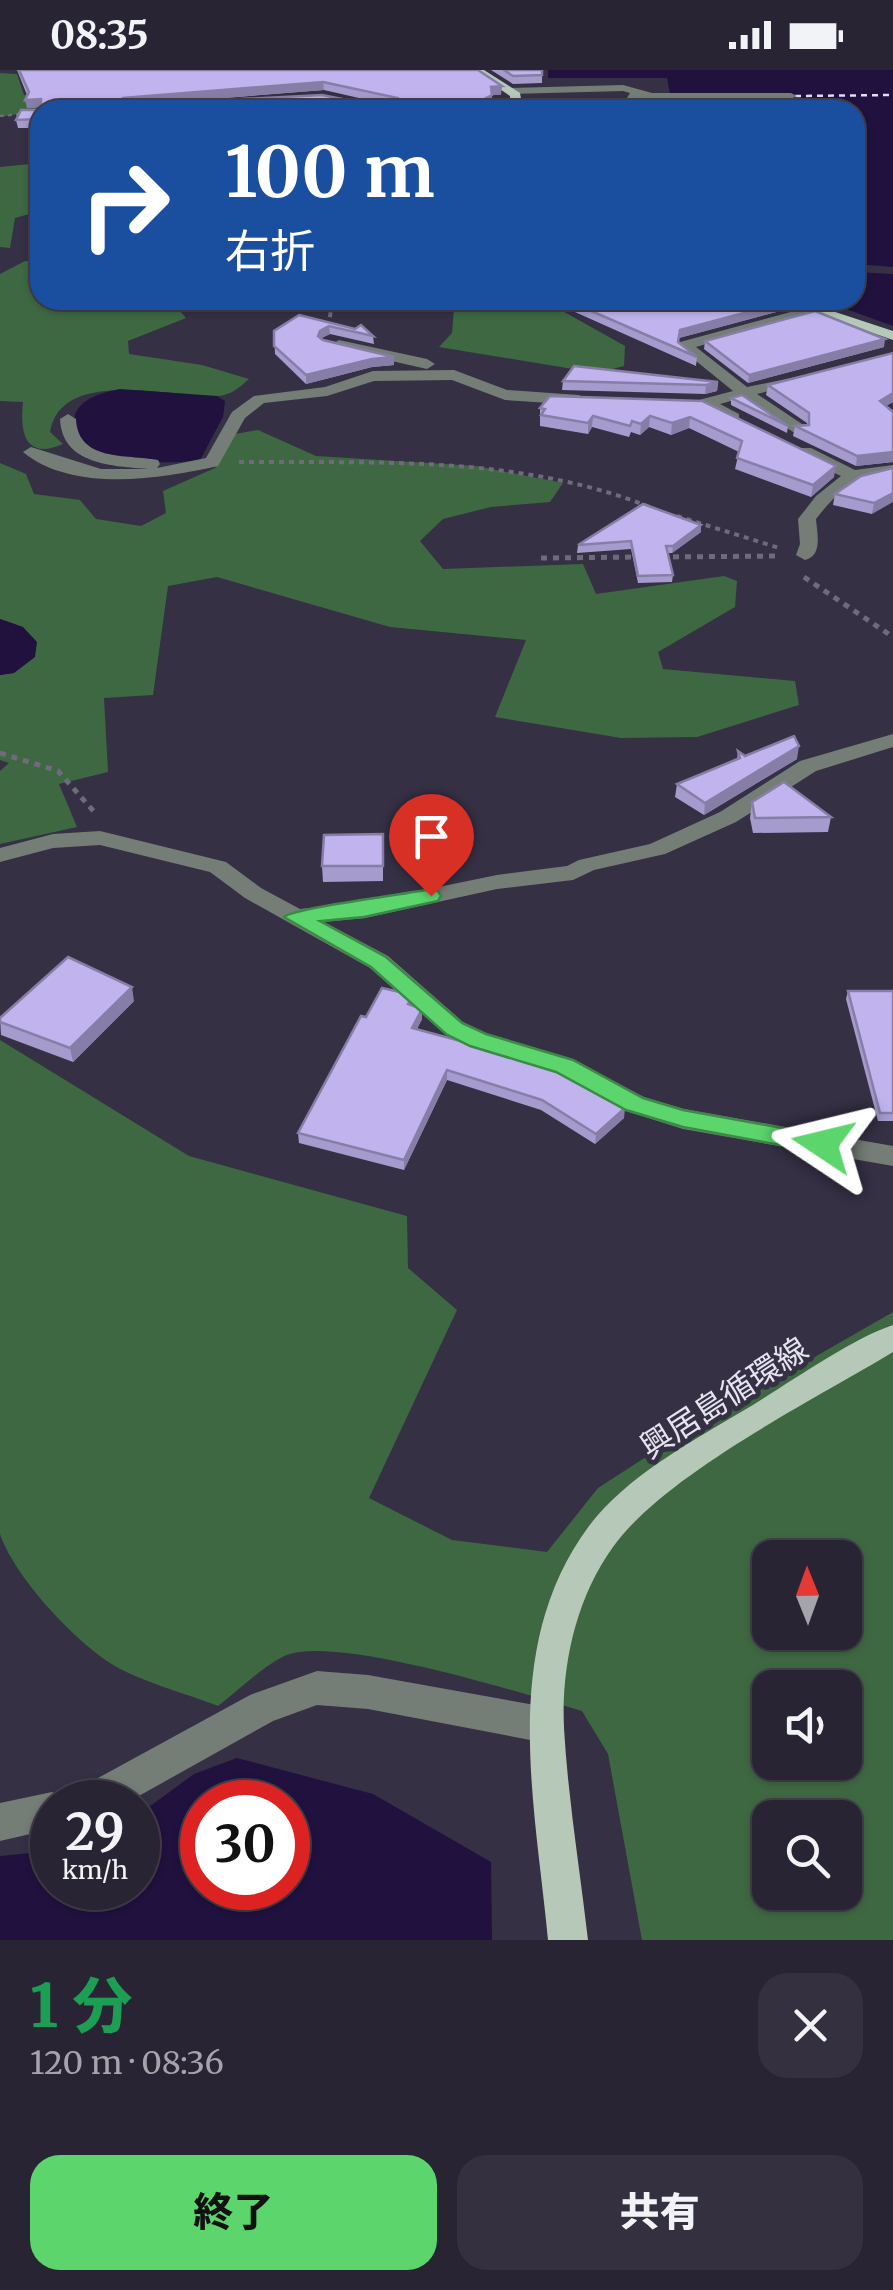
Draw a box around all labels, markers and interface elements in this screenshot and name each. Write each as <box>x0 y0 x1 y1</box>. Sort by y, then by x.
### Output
text: 08:35 <box>50 12 149 59</box>
text: 100 m <box>225 128 435 216</box>
icon: right <box>60 140 190 270</box>
text: 右折 <box>225 223 315 279</box>
pin <box>389 794 474 897</box>
icon: arrive <box>404 809 459 864</box>
position arrow <box>771 1092 875 1196</box>
street label: 興居島循環線 <box>633 1329 815 1467</box>
north arrow <box>752 1540 862 1650</box>
map controls <box>752 1540 862 1910</box>
button: sound <box>752 1670 862 1780</box>
speed limit sign: 30 <box>180 1780 310 1910</box>
button: search <box>752 1800 862 1910</box>
text: 29 <box>65 1801 125 1864</box>
text: km/h <box>62 1854 128 1886</box>
text: 1 分 <box>30 1968 132 2043</box>
button: close <box>758 1973 863 2078</box>
text: 120 m · 08:36 <box>30 2043 224 2083</box>
button: 終了 <box>30 2155 437 2270</box>
button: 共有 <box>457 2155 863 2270</box>

